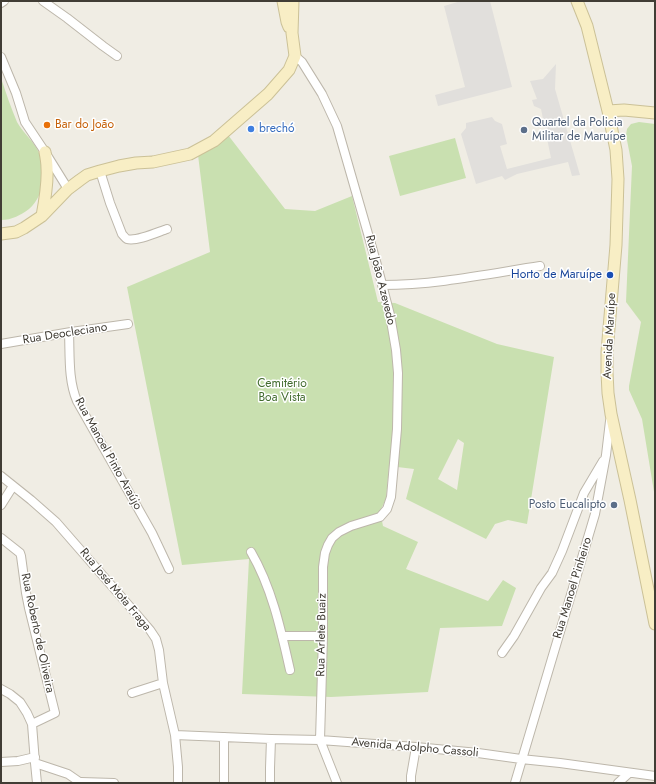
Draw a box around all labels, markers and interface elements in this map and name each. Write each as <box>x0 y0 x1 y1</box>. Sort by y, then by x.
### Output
place label: Quartel da Policia Militar de Maruípe <box>532 116 626 144</box>
place label: Bar do João <box>55 118 114 132</box>
marker: Bar do João <box>42 120 52 130</box>
place label: brechó <box>259 122 295 136</box>
marker: brechó <box>246 124 256 134</box>
marker: Quartel da Policia Militar de Maruípe <box>519 125 529 135</box>
street label: Rua João Azevedo <box>362 233 398 327</box>
place label: Horto de Maruípe <box>511 268 602 282</box>
marker: Horto de Maruípe <box>605 270 615 280</box>
street label: Avenida Maruípe <box>601 293 619 379</box>
street label: Rua Deocleciano <box>22 320 108 348</box>
park label: Cemitério Boa Vista <box>257 377 307 405</box>
street label: Rua Manoel Pinto Araújo <box>71 395 145 513</box>
place label: Posto Eucalipto <box>529 498 606 512</box>
marker: Posto Eucalipto <box>609 500 619 510</box>
street label: Rua Manoel Pinheiro <box>551 536 595 640</box>
street label: Rua José Mota Fraga <box>76 546 154 634</box>
street label: Rua Roberto de Oliveira <box>17 572 57 694</box>
street label: Rua Arlete Buaiz <box>314 593 330 677</box>
street label: Avenida Adolpho Cassoli <box>351 735 479 761</box>

